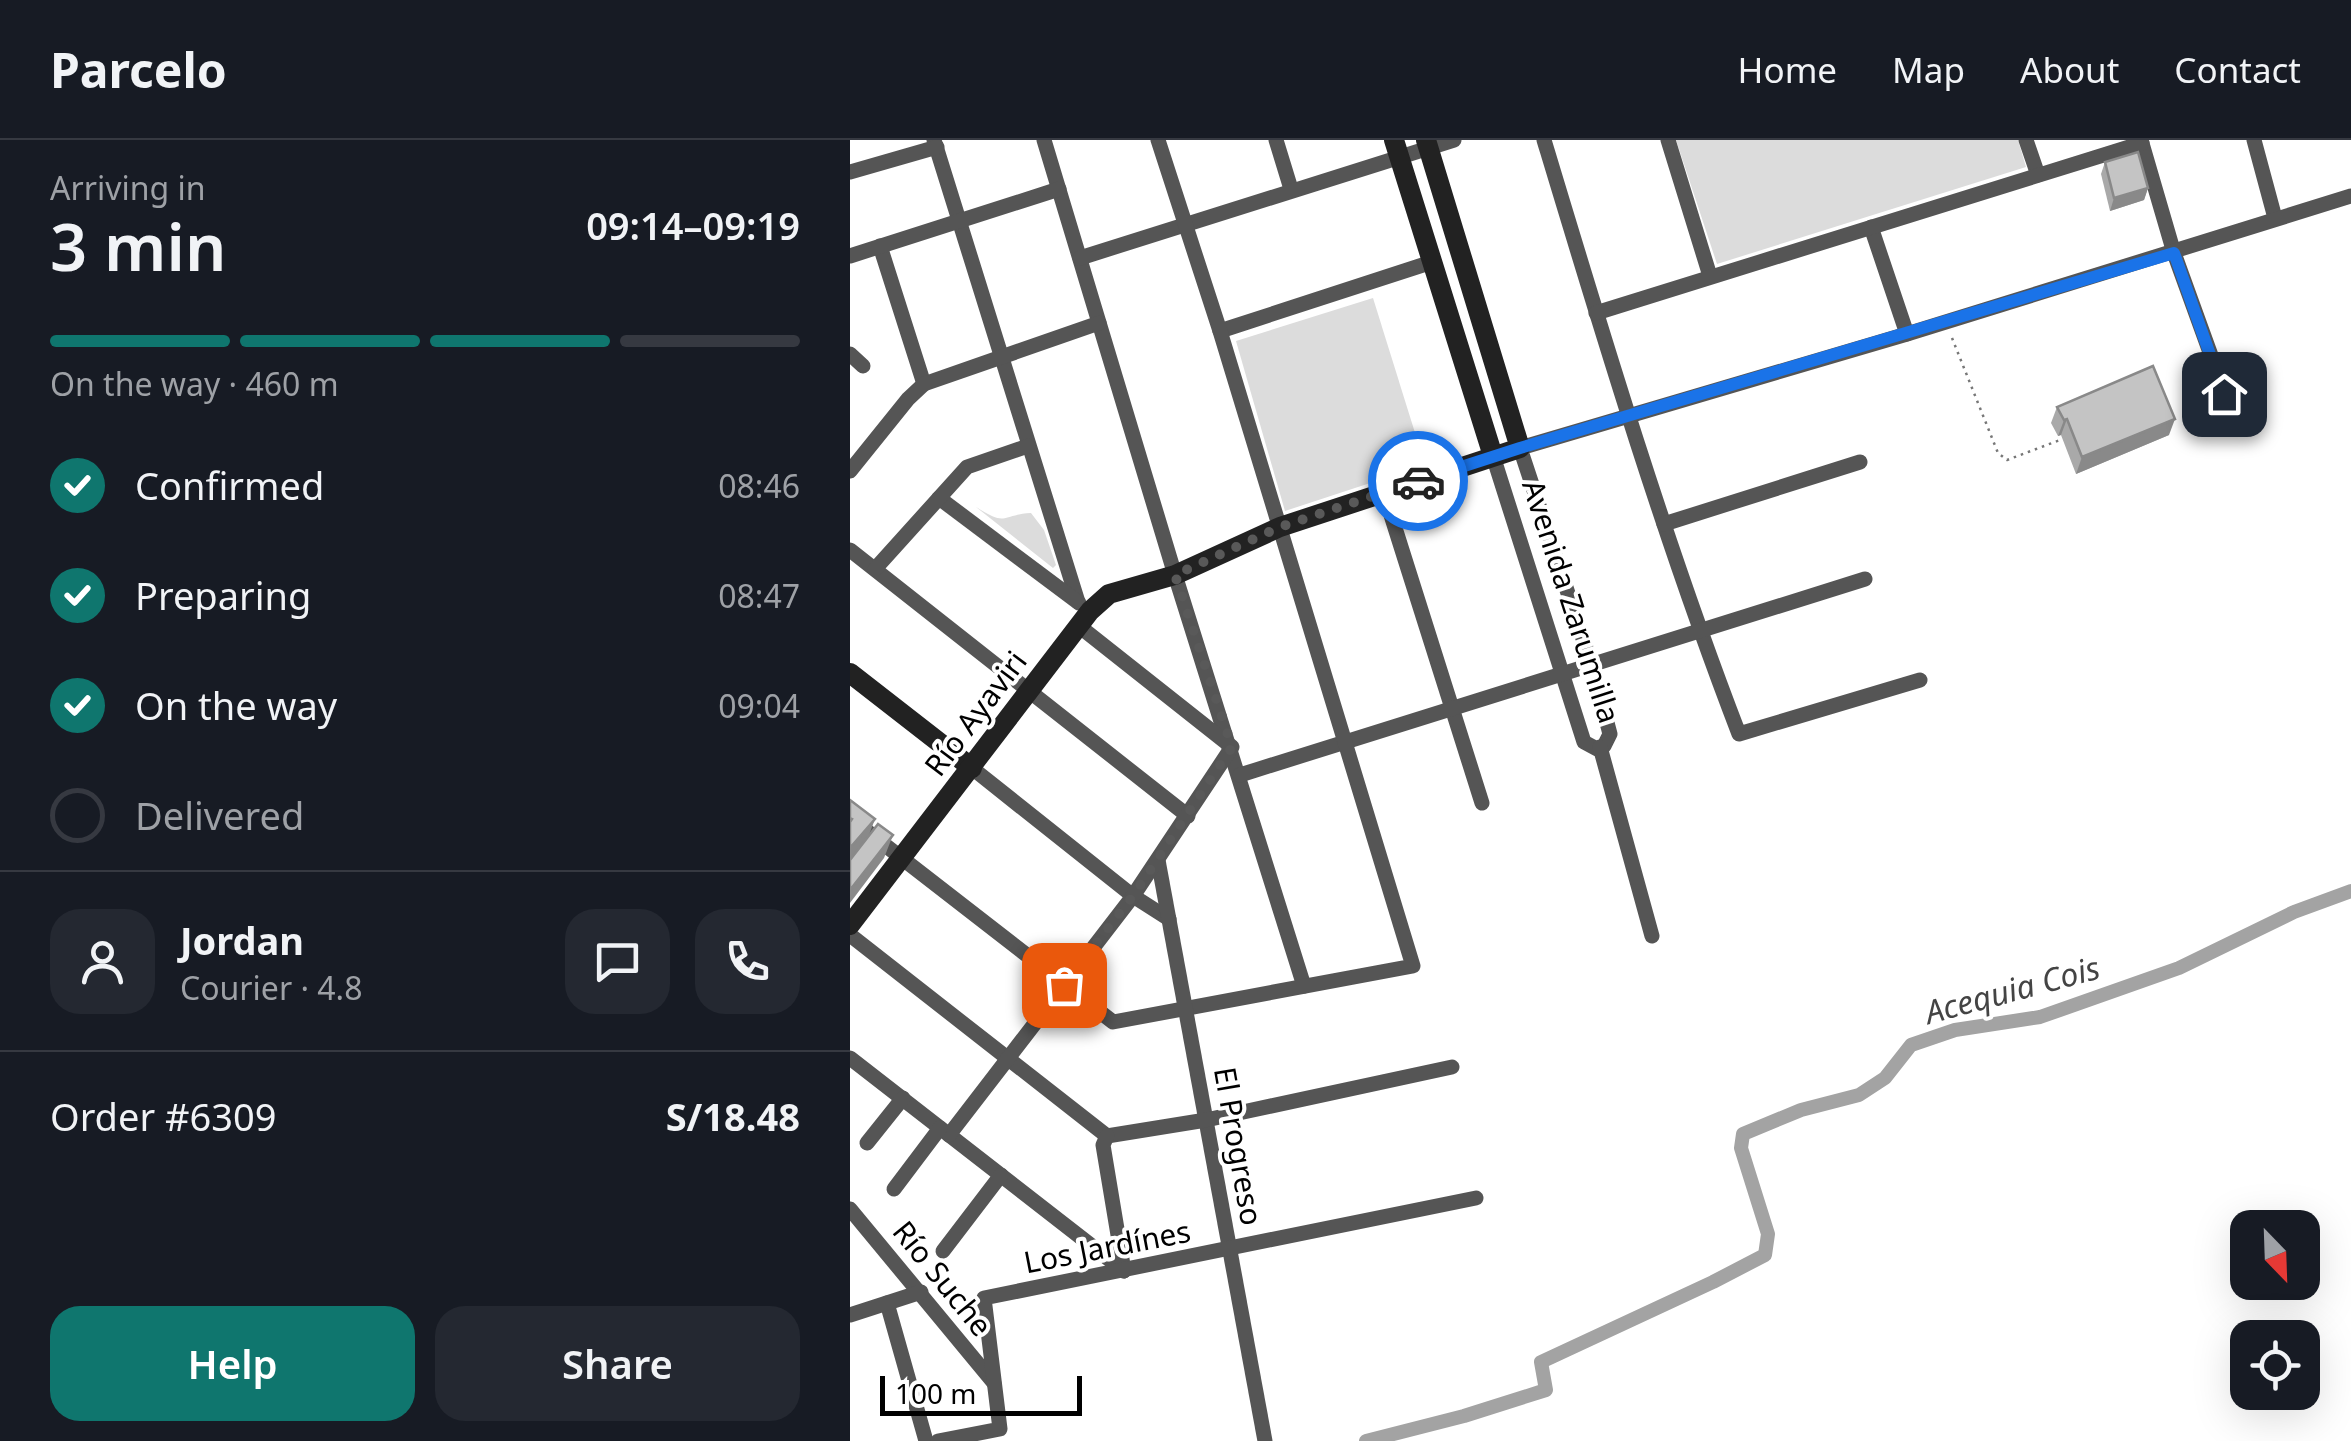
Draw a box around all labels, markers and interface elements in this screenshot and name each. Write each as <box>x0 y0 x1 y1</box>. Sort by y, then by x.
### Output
text: Parcelo <box>50 37 227 102</box>
text: Home <box>1738 46 1837 93</box>
text: Map <box>1892 46 1965 93</box>
text: About <box>2020 46 2119 93</box>
text: Contact <box>2174 46 2301 93</box>
text: Arriving in <box>50 166 205 209</box>
text: 09:14–09:19 <box>586 199 800 251</box>
text: 3 min <box>50 202 226 290</box>
pin <box>2182 352 2267 437</box>
text: On the way · 460 m <box>50 362 339 405</box>
icon: home <box>2197 367 2252 422</box>
courier <box>1368 431 1468 531</box>
icon: car <box>1391 454 1446 509</box>
icon: check <box>50 458 105 513</box>
text: Confirmed <box>135 459 324 511</box>
text: 08:46 <box>718 464 800 507</box>
street label: Avenida Zarumilla <box>1513 474 1631 728</box>
icon: check <box>50 568 105 623</box>
text: Preparing <box>135 569 311 621</box>
text: 08:47 <box>718 574 800 617</box>
street label: Río Ayaviri <box>914 642 1036 784</box>
icon: check <box>50 678 105 733</box>
text: On the way <box>135 679 337 731</box>
text: 09:04 <box>718 684 800 727</box>
text: Delivered <box>135 789 304 841</box>
button: person <box>50 909 155 1014</box>
button: chat <box>565 909 670 1014</box>
button: phone <box>695 909 800 1014</box>
text: Jordan <box>180 914 304 966</box>
pin <box>1022 943 1107 1028</box>
water label: Acequia Cois <box>1918 945 2104 1033</box>
icon: bag <box>1037 958 1092 1013</box>
text: Courier · 4.8 <box>180 966 363 1009</box>
street label: El Progreso <box>1205 1064 1273 1228</box>
text: Order #6309 <box>50 1090 276 1142</box>
text: S/18.48 <box>666 1090 800 1142</box>
street label: Los Jardínes <box>1020 1210 1194 1282</box>
north arrow <box>2230 1210 2320 1300</box>
map controls <box>2230 1210 2320 1410</box>
street label: Río Suche <box>884 1212 1002 1344</box>
button: Help <box>50 1306 415 1421</box>
button: Share <box>435 1306 800 1421</box>
button: locate <box>2230 1320 2320 1410</box>
scale bar <box>880 1371 1082 1416</box>
text: 100 m <box>895 1374 977 1412</box>

